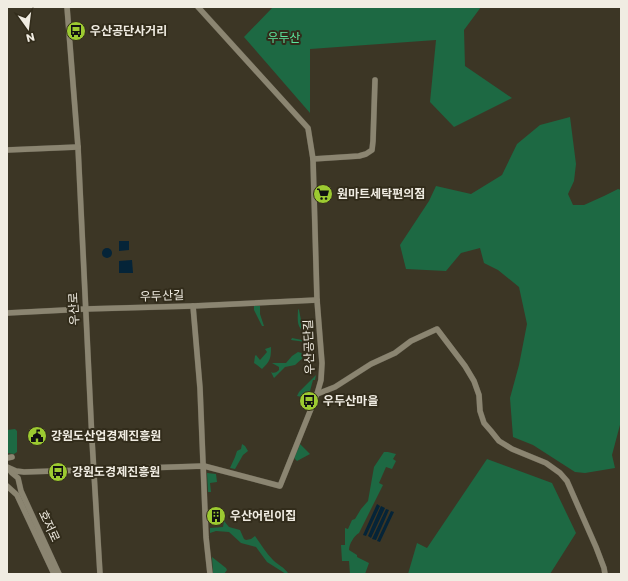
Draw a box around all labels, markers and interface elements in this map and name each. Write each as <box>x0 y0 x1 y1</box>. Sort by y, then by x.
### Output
north arrow <box>8 8 48 48</box>
bus stop icon: 우산공단사거리 <box>65 20 87 42</box>
place label: 우산공단사거리 <box>90 22 167 39</box>
text: N <box>24 29 36 46</box>
park label: 우두산 <box>267 29 301 46</box>
supermarket icon: 원마트세탁편의점 <box>312 183 334 205</box>
place label: 원마트세탁편의점 <box>337 185 425 202</box>
street label: 우두산길 <box>140 286 184 305</box>
street label: 우산로 <box>64 292 83 326</box>
street label: 우산공단길 <box>299 319 318 375</box>
bus stop icon: 우두산마을 <box>298 390 320 412</box>
place label: 우두산마을 <box>323 392 378 409</box>
public building icon: 강원도산업경제진흥원 <box>26 425 48 447</box>
place label: 강원도산업경제진흥원 <box>51 427 161 444</box>
bus stop icon: 강원도경제진흥원 <box>47 461 69 483</box>
place label: 강원도경제진흥원 <box>72 463 160 480</box>
building icon: 우산어린이집 <box>205 505 227 527</box>
street label: 호저로 <box>35 507 64 544</box>
place label: 우산어린이집 <box>230 507 296 524</box>

